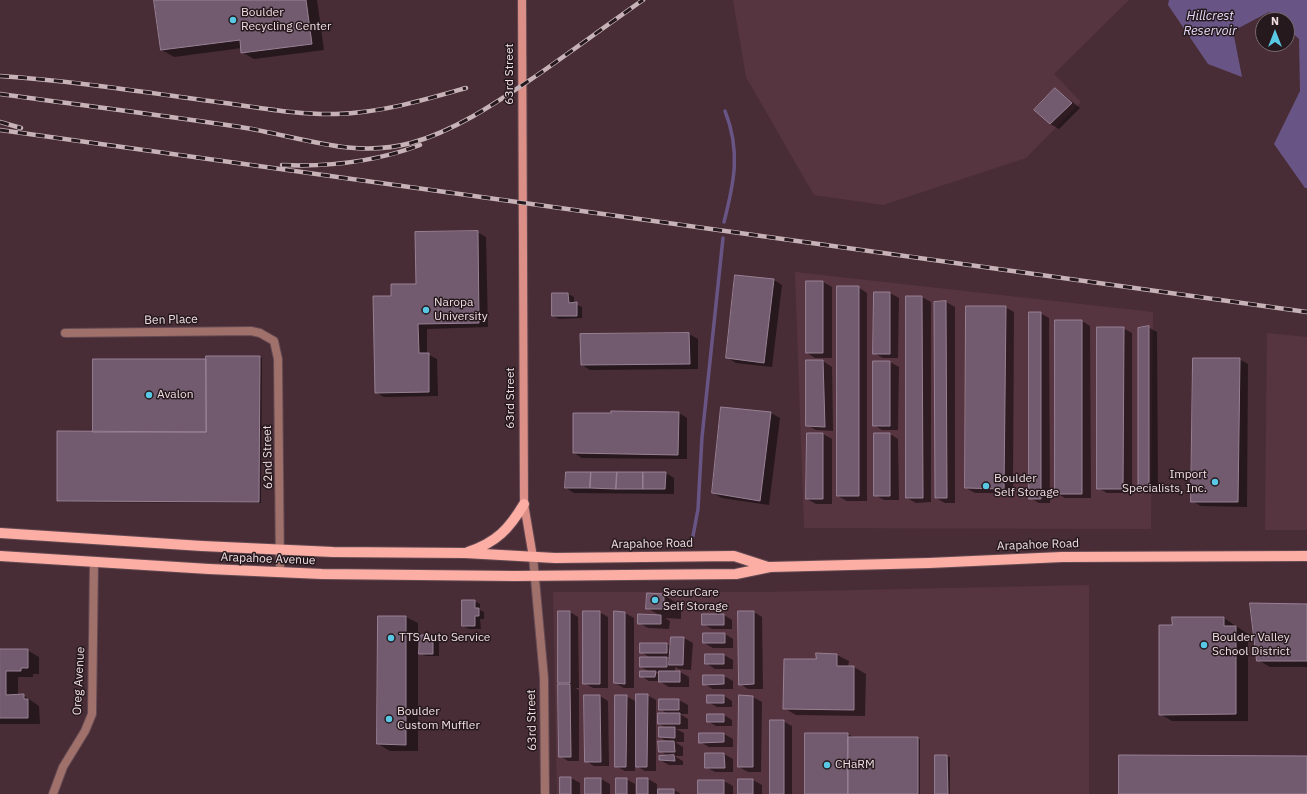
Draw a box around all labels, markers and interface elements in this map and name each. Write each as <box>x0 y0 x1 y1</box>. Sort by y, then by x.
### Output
place label: Boulder Recycling Center <box>241 6 331 34</box>
water label: Hillcrest Reservoir <box>1183 8 1237 39</box>
north arrow <box>1255 12 1295 52</box>
text: N <box>1271 14 1279 28</box>
marker: Boulder Recycling Center <box>228 15 238 25</box>
street label: 63rd Street <box>503 43 517 105</box>
place label: Naropa University <box>434 296 488 324</box>
marker: Naropa University <box>421 305 431 315</box>
street label: Ben Place <box>144 312 198 328</box>
street label: 63rd Street <box>504 367 518 429</box>
place label: Avalon <box>157 388 193 402</box>
marker: Avalon <box>144 390 154 400</box>
street label: 62nd Street <box>260 425 276 489</box>
place label: Import Specialists, Inc. <box>1122 468 1207 496</box>
place label: Boulder Self Storage <box>994 472 1059 500</box>
marker: Import Specialists, Inc. <box>1210 477 1220 487</box>
marker: Boulder Self Storage <box>981 481 991 491</box>
street label: Arapahoe Road <box>611 536 693 552</box>
street label: Arapahoe Road <box>997 536 1079 554</box>
street label: Arapahoe Avenue <box>220 550 316 568</box>
place label: SecurCare Self Storage <box>663 586 728 614</box>
marker: SecurCare Self Storage <box>650 595 660 605</box>
place label: TTS Auto Service <box>399 631 490 645</box>
place label: Boulder Valley School District <box>1212 631 1290 659</box>
marker: TTS Auto Service <box>386 633 396 643</box>
marker: Boulder Valley School District <box>1199 640 1209 650</box>
street label: Oreg Avenue <box>70 646 88 716</box>
street label: 63rd Street <box>524 689 540 751</box>
place label: Boulder Custom Muffler <box>397 705 480 733</box>
marker: Boulder Custom Muffler <box>384 714 394 724</box>
place label: CHaRM <box>835 758 875 772</box>
marker: CHaRM <box>822 760 832 770</box>

